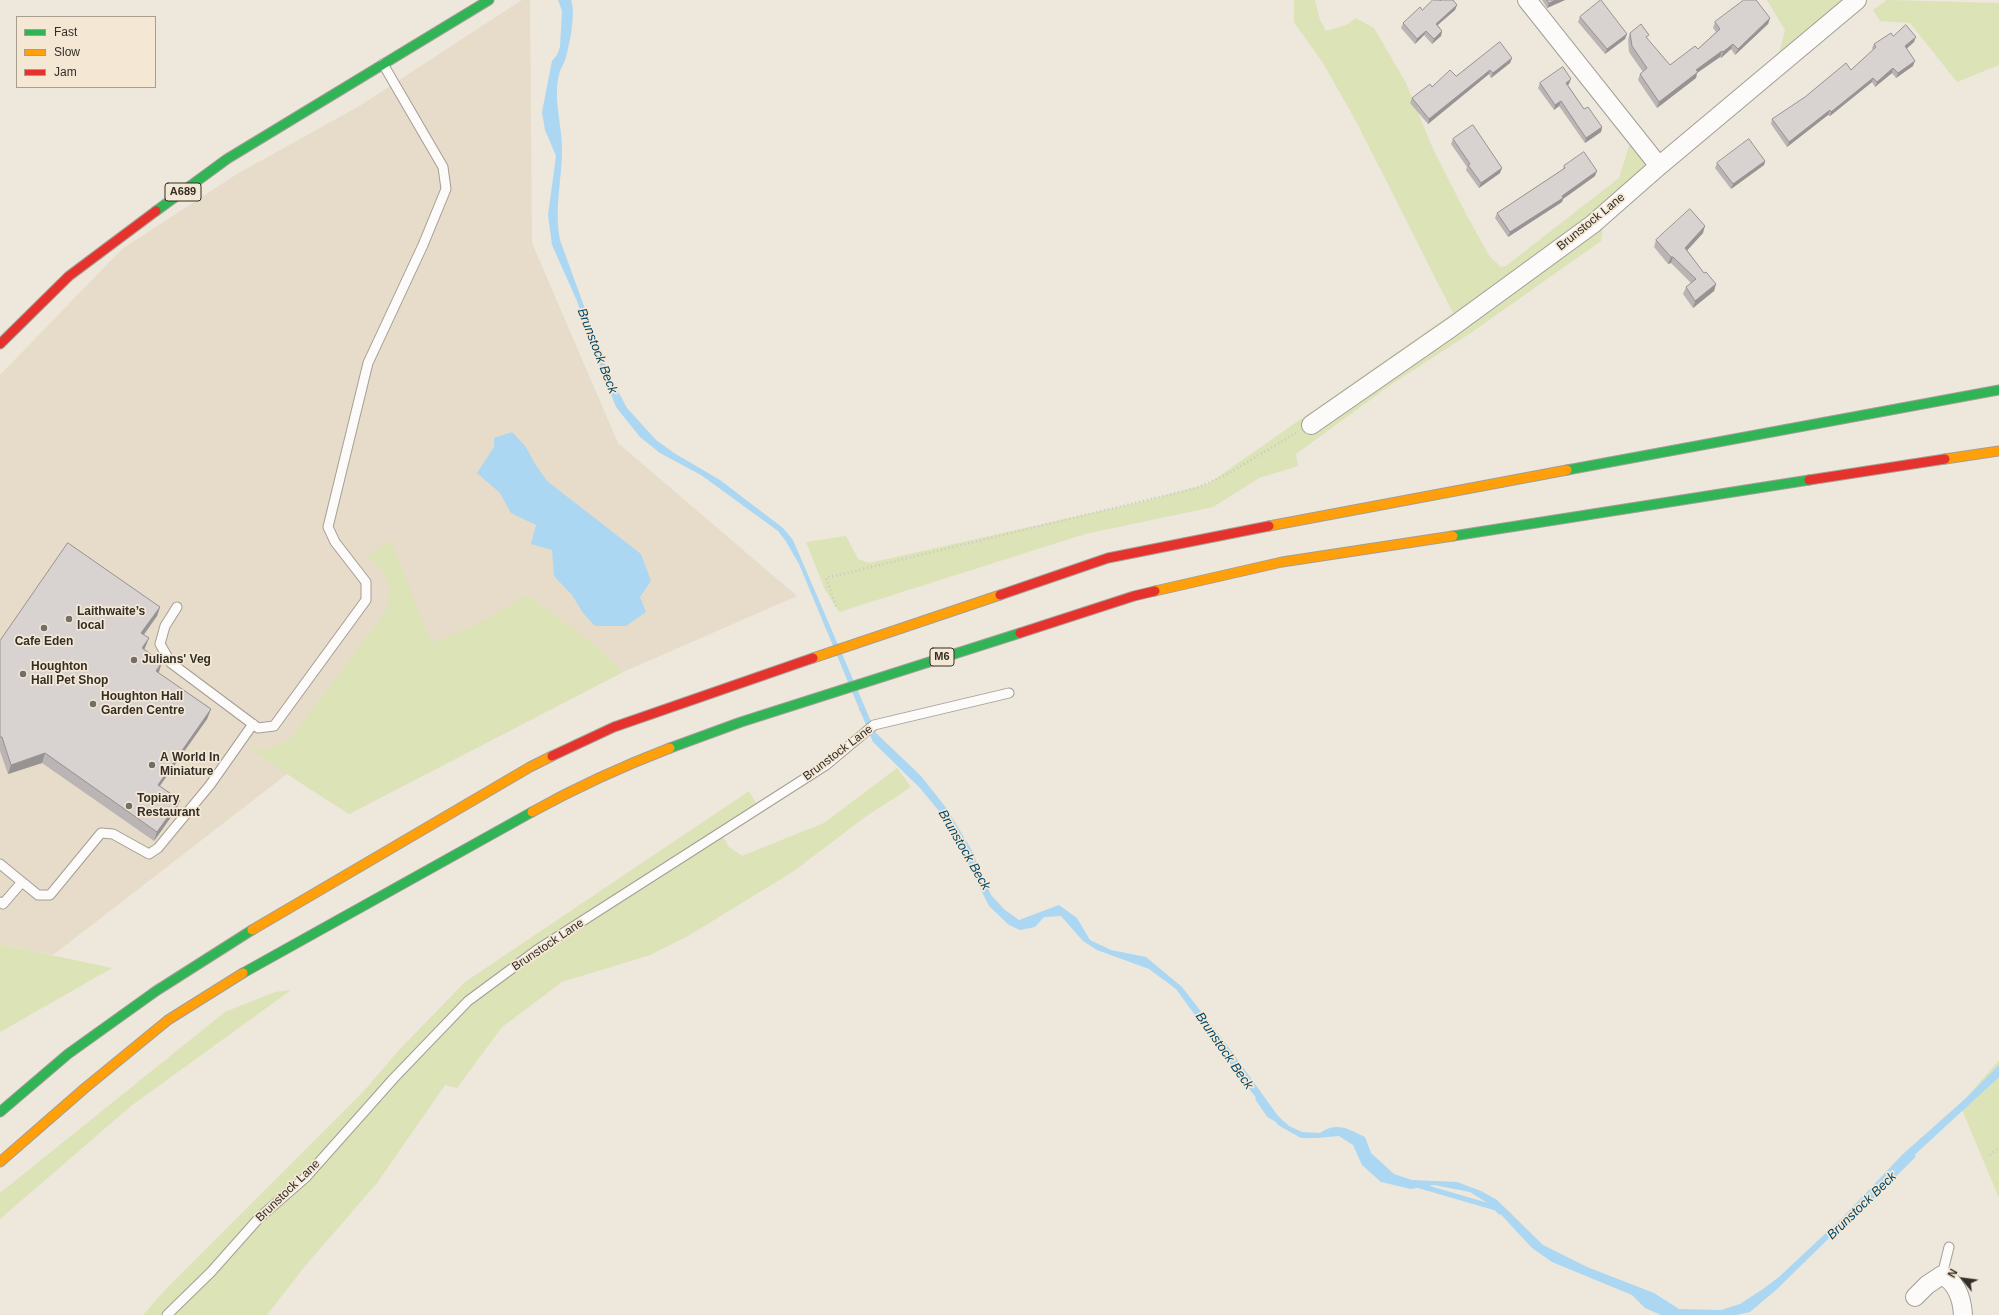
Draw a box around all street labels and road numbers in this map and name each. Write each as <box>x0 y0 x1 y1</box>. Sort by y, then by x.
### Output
road number: A689 <box>165 183 201 201</box>
street label: Brunstock Lane <box>1554 190 1628 254</box>
road number: M6 <box>930 648 954 666</box>
street label: Brunstock Lane <box>800 722 876 784</box>
street label: Brunstock Lane <box>509 916 587 974</box>
street label: Brunstock Lane <box>253 1157 323 1225</box>

